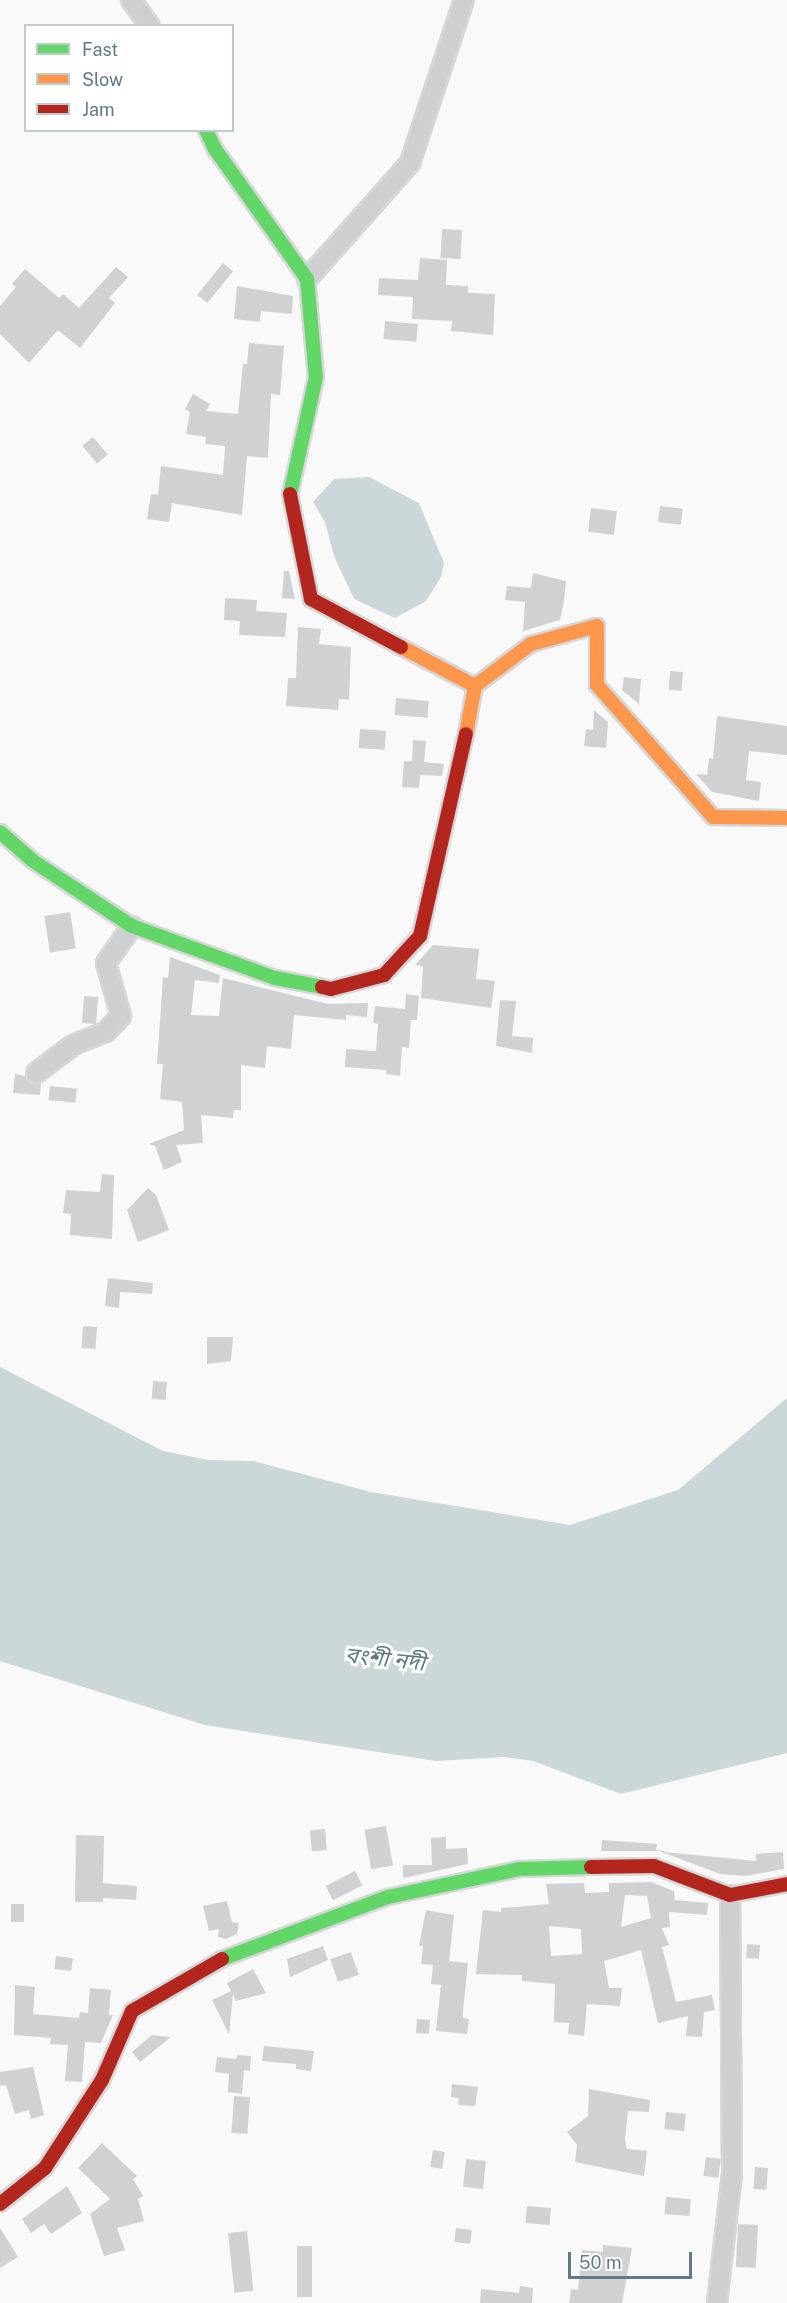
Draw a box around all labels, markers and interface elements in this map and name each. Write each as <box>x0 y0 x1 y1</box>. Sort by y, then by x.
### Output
legend <box>24 24 234 132</box>
text: Fast <box>82 39 118 60</box>
text: Slow <box>82 69 123 90</box>
text: Jam <box>82 99 115 120</box>
water label: বংশী নদী <box>344 1642 426 1676</box>
scale bar <box>571 2240 696 2278</box>
text: 50 m <box>579 2252 622 2273</box>

